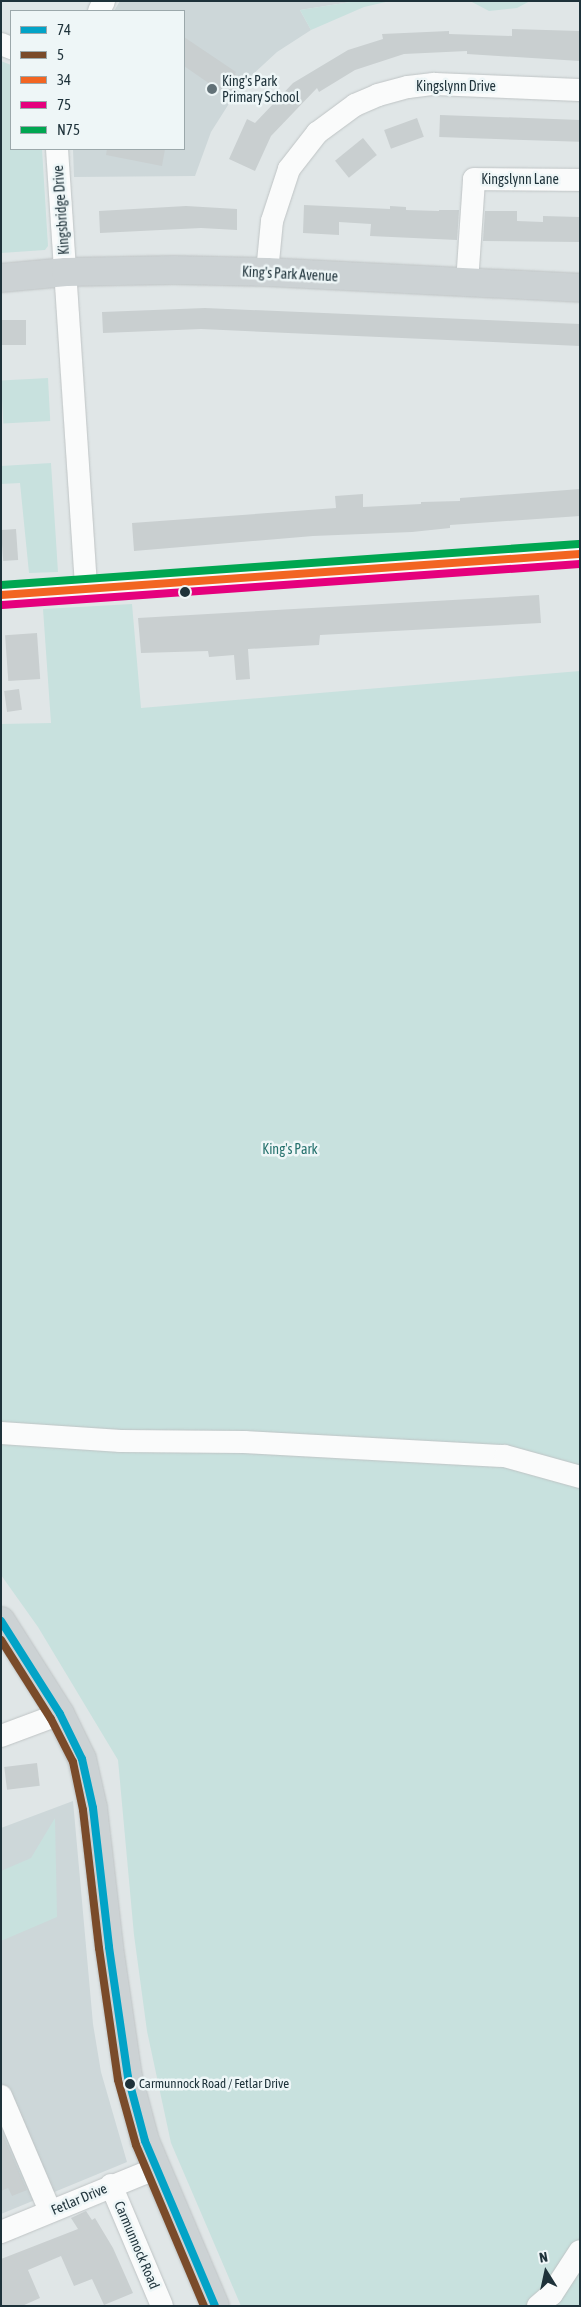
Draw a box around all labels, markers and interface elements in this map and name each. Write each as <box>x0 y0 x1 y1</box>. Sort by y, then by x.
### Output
legend <box>10 10 185 150</box>
text: 74 <box>57 21 71 38</box>
text: 5 <box>57 46 64 63</box>
text: 34 <box>57 71 71 88</box>
place label: King's Park Primary School <box>222 73 299 105</box>
street label: Kingslynn Drive <box>416 78 496 94</box>
marker: King's Park Primary School <box>206 83 218 95</box>
text: 75 <box>57 96 71 113</box>
text: N75 <box>57 121 80 138</box>
street label: Kingsbridge Drive <box>49 165 73 255</box>
street label: Kingslynn Lane <box>481 171 559 187</box>
street label: King's Park Avenue <box>242 263 338 285</box>
unlabelled marker <box>180 587 190 597</box>
park label: King's Park <box>262 1141 318 1157</box>
place label: Carmunnock Road / Fetlar Drive <box>139 2076 289 2092</box>
marker: Carmunnock Road / Fetlar Drive <box>125 2079 135 2089</box>
street label: Fetlar Drive <box>48 2180 110 2218</box>
street label: Carmunnock Road <box>111 2198 163 2292</box>
north arrow <box>521 2247 571 2297</box>
text: N <box>538 2249 549 2266</box>

